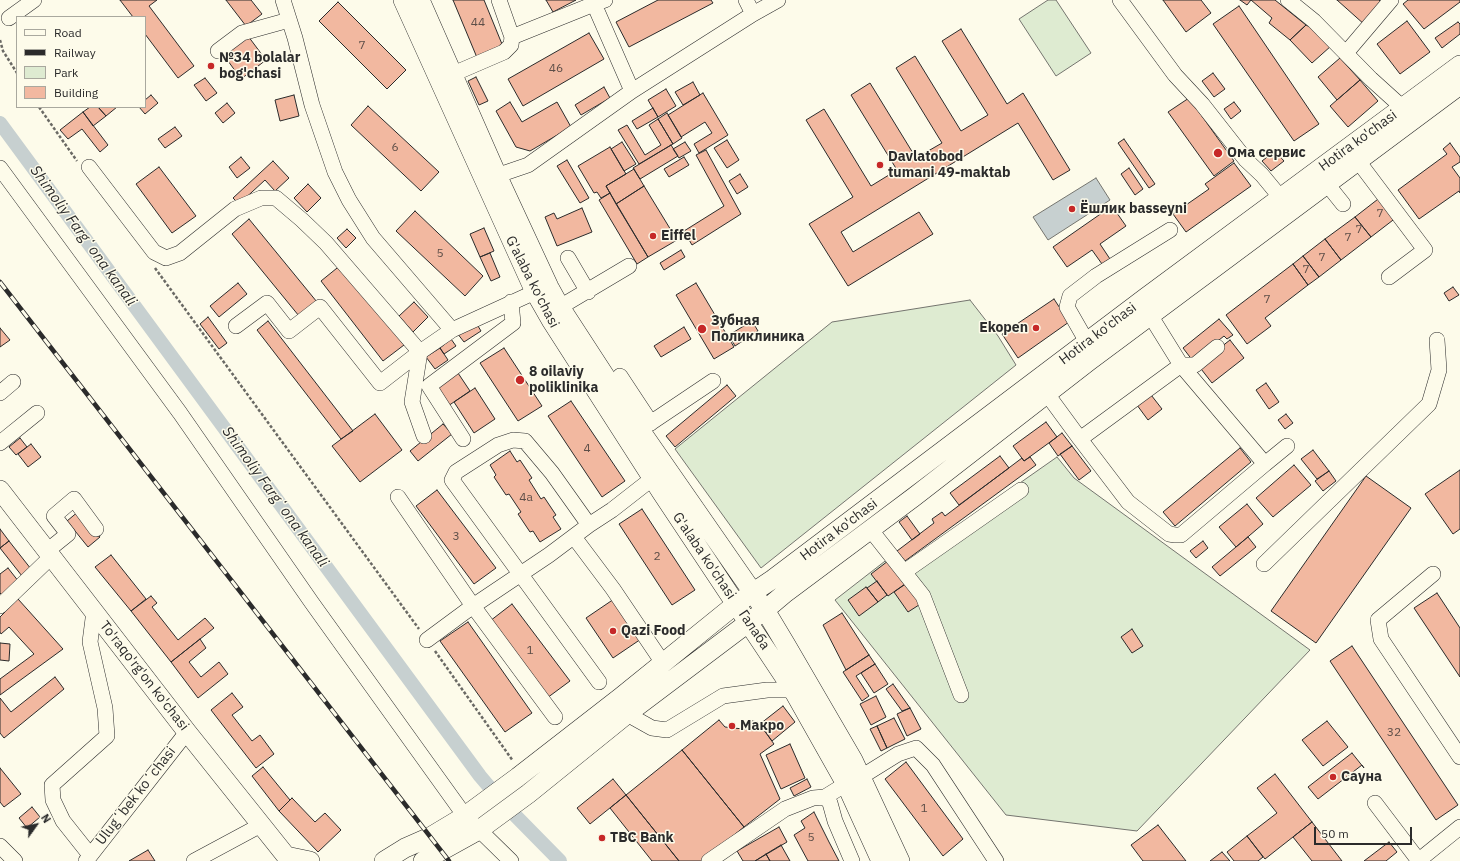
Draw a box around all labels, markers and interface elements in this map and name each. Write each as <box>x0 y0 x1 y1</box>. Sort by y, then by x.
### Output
legend <box>16 16 146 108</box>
house number: 44 <box>471 16 485 30</box>
text: Road <box>54 25 82 40</box>
house number: 7 <box>358 39 366 53</box>
text: Railway <box>54 45 96 60</box>
place label: №34 bolalar bog'chasi <box>219 50 300 82</box>
marker: №34 bolalar bog'chasi <box>206 61 216 71</box>
house number: 46 <box>549 62 563 76</box>
text: Park <box>54 65 78 80</box>
text: Building <box>54 85 98 100</box>
street label: Hotira ko'chasi <box>1316 107 1400 175</box>
house number: 6 <box>391 141 399 155</box>
place label: Ома сервис <box>1227 145 1306 161</box>
marker: Ома сервис <box>1212 147 1224 159</box>
place label: Davlatobod tumani 49-maktab <box>888 149 1011 182</box>
marker: Davlatobod tumani 49-maktab <box>875 160 885 170</box>
water label: Shimoliy Fargʻona kanali <box>26 162 140 310</box>
place label: Ёшлик basseyni <box>1080 201 1187 217</box>
marker: Ёшлик basseyni <box>1067 204 1077 214</box>
house number: 7 <box>1376 207 1384 221</box>
house number: 7 <box>1355 223 1363 237</box>
place label: Eiffel <box>661 228 696 244</box>
marker: Eiffel <box>648 231 658 241</box>
house number: 7 <box>1344 231 1352 245</box>
street label: G'alaba ko'chasi <box>502 233 562 331</box>
house number: 5 <box>436 247 444 261</box>
house number: 7 <box>1318 251 1326 265</box>
house number: 7 <box>1302 263 1310 277</box>
house number: 7 <box>1263 293 1271 307</box>
street label: Hotira ko'chasi <box>1056 299 1140 369</box>
place label: Зубная Поликлиника <box>711 313 804 346</box>
place label: Ekopen <box>979 320 1028 336</box>
marker: Зубная Поликлиника <box>696 323 708 335</box>
marker: Ekopen <box>1031 323 1041 333</box>
place label: 8 oilaviy poliklinika <box>529 364 598 396</box>
marker: 8 oilaviy poliklinika <box>514 374 526 386</box>
water label: Shimoliy Fargʻona kanali <box>218 423 332 571</box>
house number: 4 <box>583 442 591 456</box>
house number: 4a <box>519 491 533 505</box>
street label: Hotira ko'chasi <box>797 495 881 565</box>
street label: G'alaba ko'chasi <box>669 509 739 603</box>
house number: 3 <box>452 530 460 544</box>
house number: 2 <box>653 550 661 564</box>
street label: Галаба <box>735 607 773 653</box>
street label: To'raqo'rg'on ko'chasi <box>96 618 192 734</box>
place label: Qazi Food <box>621 623 686 639</box>
marker: Qazi Food <box>608 626 618 636</box>
house number: 1 <box>526 644 534 658</box>
place label: Макро <box>740 718 784 734</box>
marker: Макро <box>727 721 737 731</box>
house number: 32 <box>1387 726 1401 740</box>
street label: Ulugʻbek koʻchasi <box>93 744 179 848</box>
place label: Сауна <box>1341 769 1382 785</box>
marker: Сауна <box>1328 772 1338 782</box>
house number: 1 <box>920 802 928 816</box>
north arrow <box>16 805 56 845</box>
text: N <box>38 811 54 826</box>
scale bar <box>1316 819 1414 845</box>
text: 50 m <box>1321 826 1349 841</box>
place label: TBC Bank <box>610 830 674 846</box>
house number: 5 <box>807 831 815 845</box>
marker: TBC Bank <box>597 833 607 843</box>

